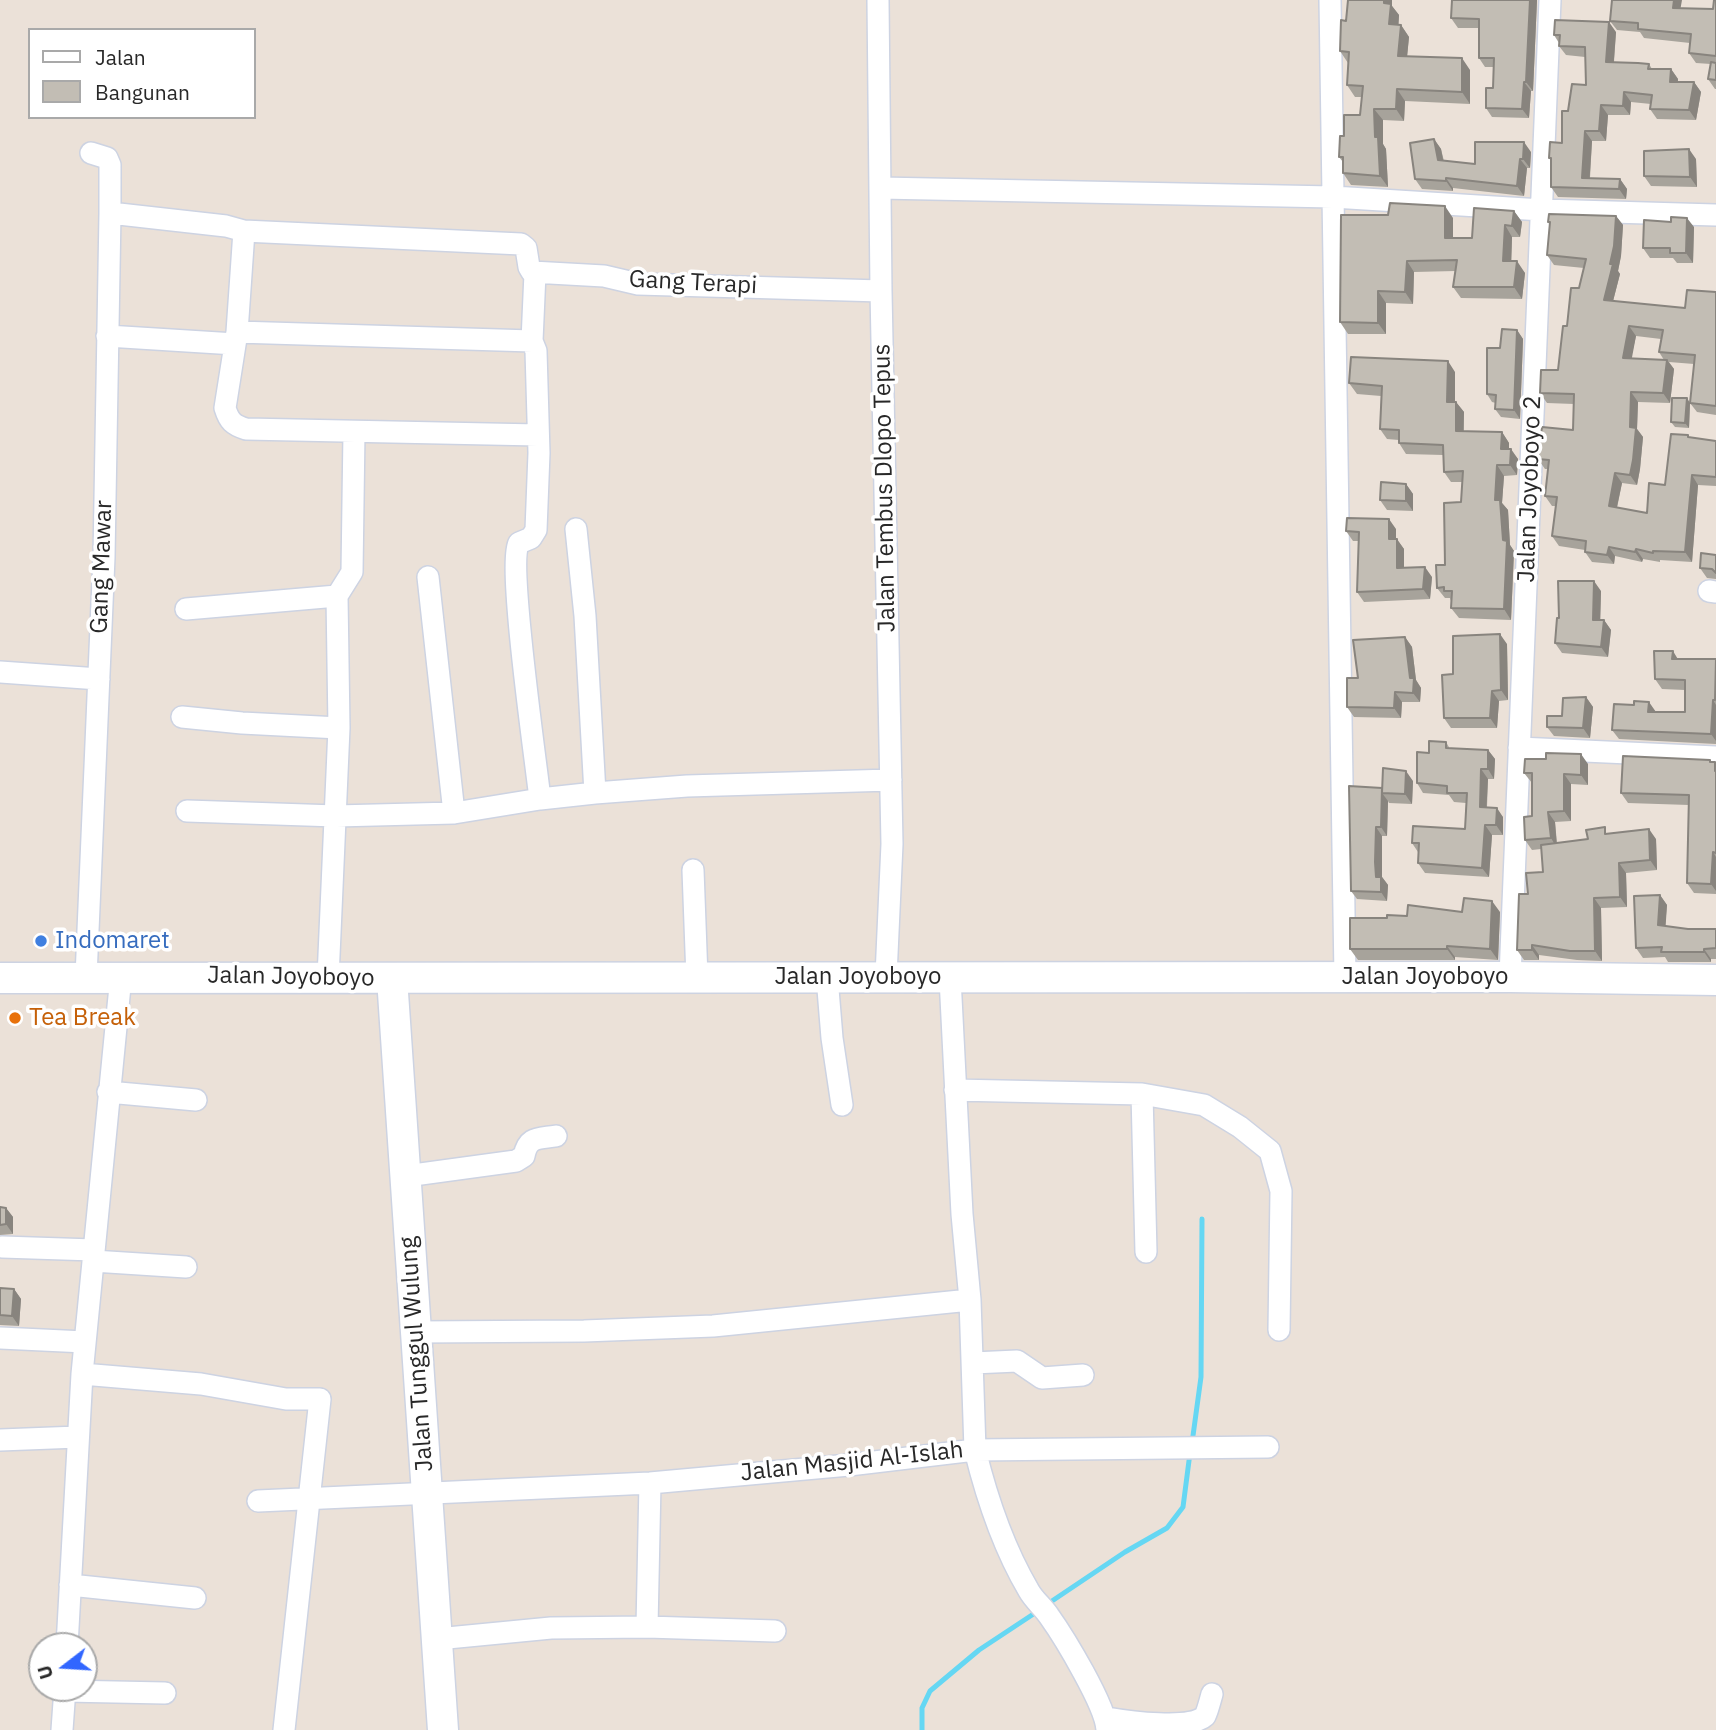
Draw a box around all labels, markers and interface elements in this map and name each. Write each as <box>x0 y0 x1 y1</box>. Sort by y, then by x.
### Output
legend <box>28 28 256 119</box>
text: Jalan <box>95 43 146 71</box>
text: Bangunan <box>95 78 190 106</box>
street label: Gang Terapi <box>628 265 758 301</box>
street label: Jalan Tembus Dlopo Tepus <box>868 343 902 633</box>
street label: Jalan Joyoboyo 2 <box>1512 395 1548 583</box>
street label: Gang Mawar <box>85 500 119 634</box>
place label: Indomaret <box>55 927 170 955</box>
marker: Indomaret <box>33 933 49 949</box>
street label: Jalan Joyoboyo <box>207 961 375 993</box>
street label: Jalan Joyoboyo <box>774 963 942 991</box>
street label: Jalan Joyoboyo <box>1341 963 1509 991</box>
place label: Tea Break <box>29 1004 136 1032</box>
marker: Tea Break <box>7 1010 23 1026</box>
street label: Jalan Tunggul Wulung <box>394 1235 440 1473</box>
street label: Jalan Masjid Al-Islah <box>739 1436 965 1488</box>
north arrow <box>28 1632 98 1702</box>
text: U <box>31 1663 58 1682</box>

